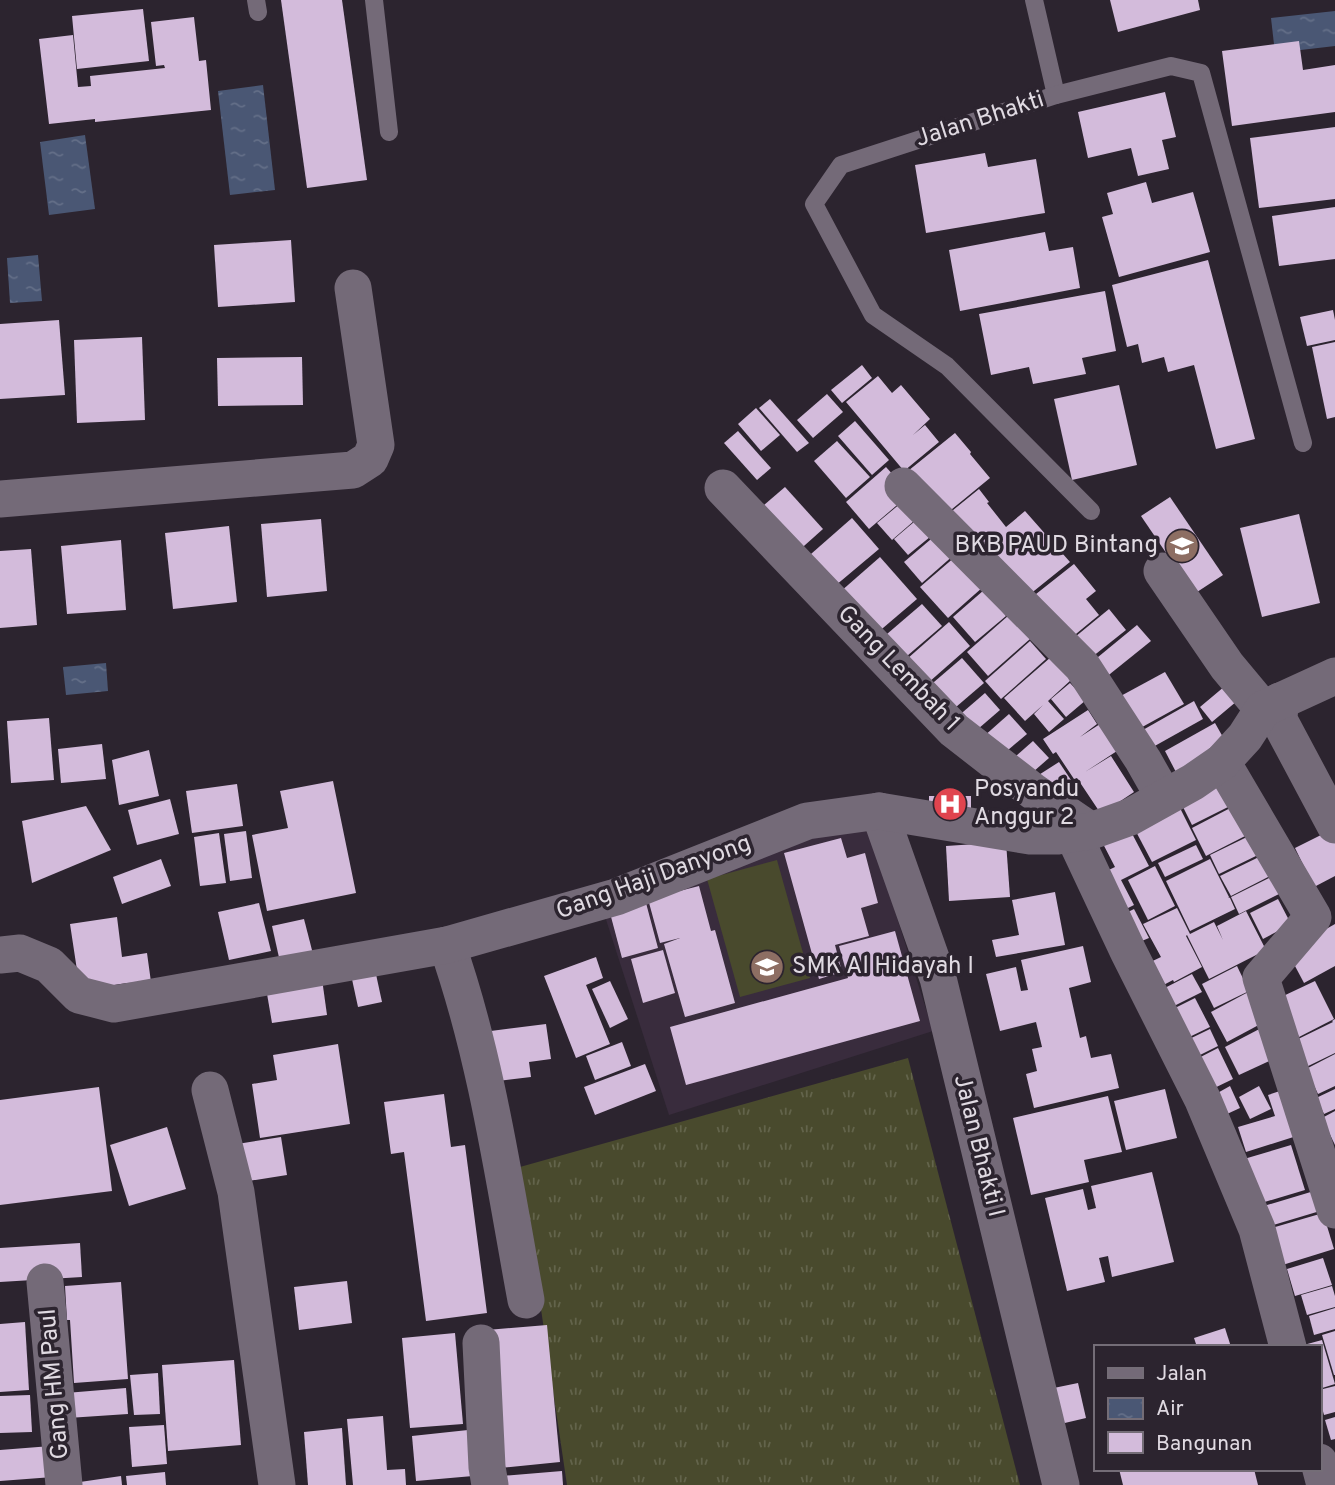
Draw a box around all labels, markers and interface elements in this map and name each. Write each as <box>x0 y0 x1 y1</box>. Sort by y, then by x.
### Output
street label: Jalan Bhakti <box>912 85 1048 155</box>
school or university icon: BKB PAUD Bintang <box>1163 527 1201 565</box>
place label: BKB PAUD Bintang <box>955 531 1158 561</box>
street label: Gang Lembah 1 <box>830 600 966 738</box>
place label: Posyandu Anggur 2 <box>974 775 1079 833</box>
hospital icon: Posyandu Anggur 2 <box>931 785 969 823</box>
street label: Gang Haji Danyong <box>552 829 756 927</box>
school or university icon: SMK Al Hidayah I <box>748 948 786 986</box>
place label: SMK Al Hidayah I <box>792 952 974 982</box>
street label: Jalan Bhakti I <box>946 1072 1010 1220</box>
street label: Gang HM Paul <box>33 1307 77 1461</box>
legend <box>1094 1345 1321 1471</box>
text: Jalan <box>1156 1361 1207 1388</box>
text: Air <box>1156 1396 1184 1423</box>
text: Bangunan <box>1156 1431 1252 1458</box>

